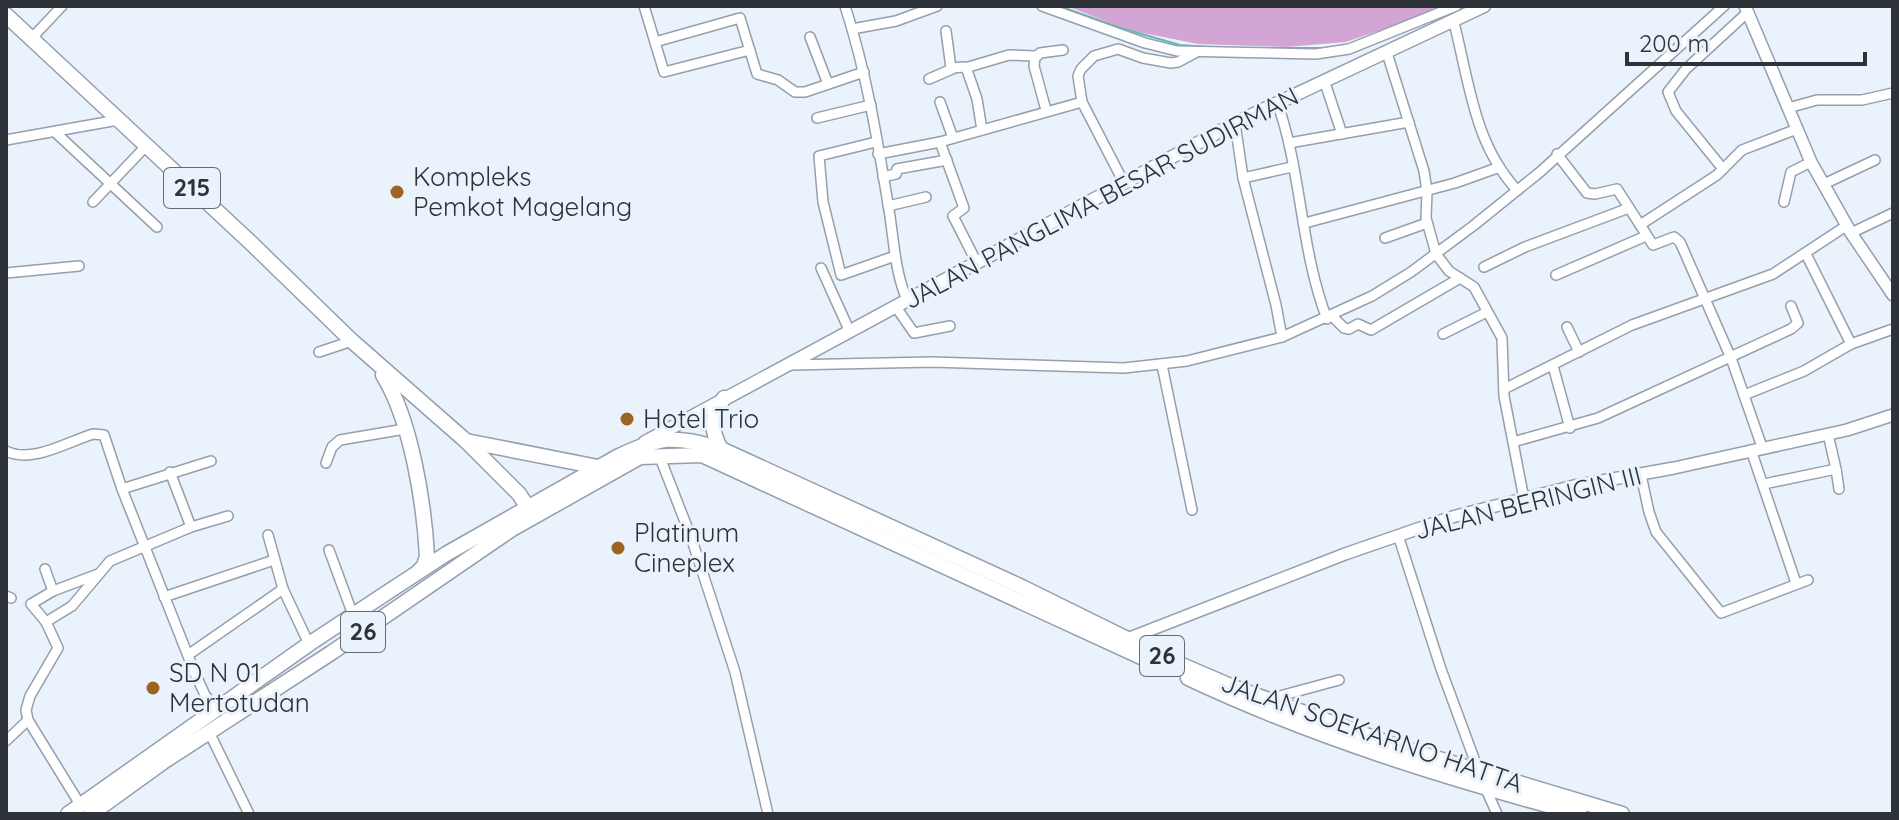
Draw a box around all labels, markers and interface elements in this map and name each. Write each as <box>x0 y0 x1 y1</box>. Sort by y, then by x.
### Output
scale bar <box>1627 16 1865 66</box>
text: 200 m <box>1639 28 1709 58</box>
street label: JALAN PANGLIMA BESAR SUDIRMAN <box>898 79 1304 316</box>
place label: Kompleks Pemkot Magelang <box>413 160 632 223</box>
road number: 215 <box>164 168 220 208</box>
marker: Kompleks Pemkot Magelang <box>388 183 406 201</box>
place label: Hotel Trio <box>643 402 759 435</box>
marker: Hotel Trio <box>618 410 636 428</box>
street label: JALAN BERINGIN III <box>1411 458 1645 547</box>
place label: Platinum Cineplex <box>634 516 739 579</box>
marker: Platinum Cineplex <box>609 539 627 557</box>
road number: 26 <box>341 612 385 652</box>
road number: 26 <box>1140 636 1184 676</box>
place label: SD N 01 Mertotudan <box>169 656 310 719</box>
street label: JALAN SOEKARNO HATTA <box>1217 665 1528 800</box>
marker: SD N 01 Mertotudan <box>144 679 162 697</box>

